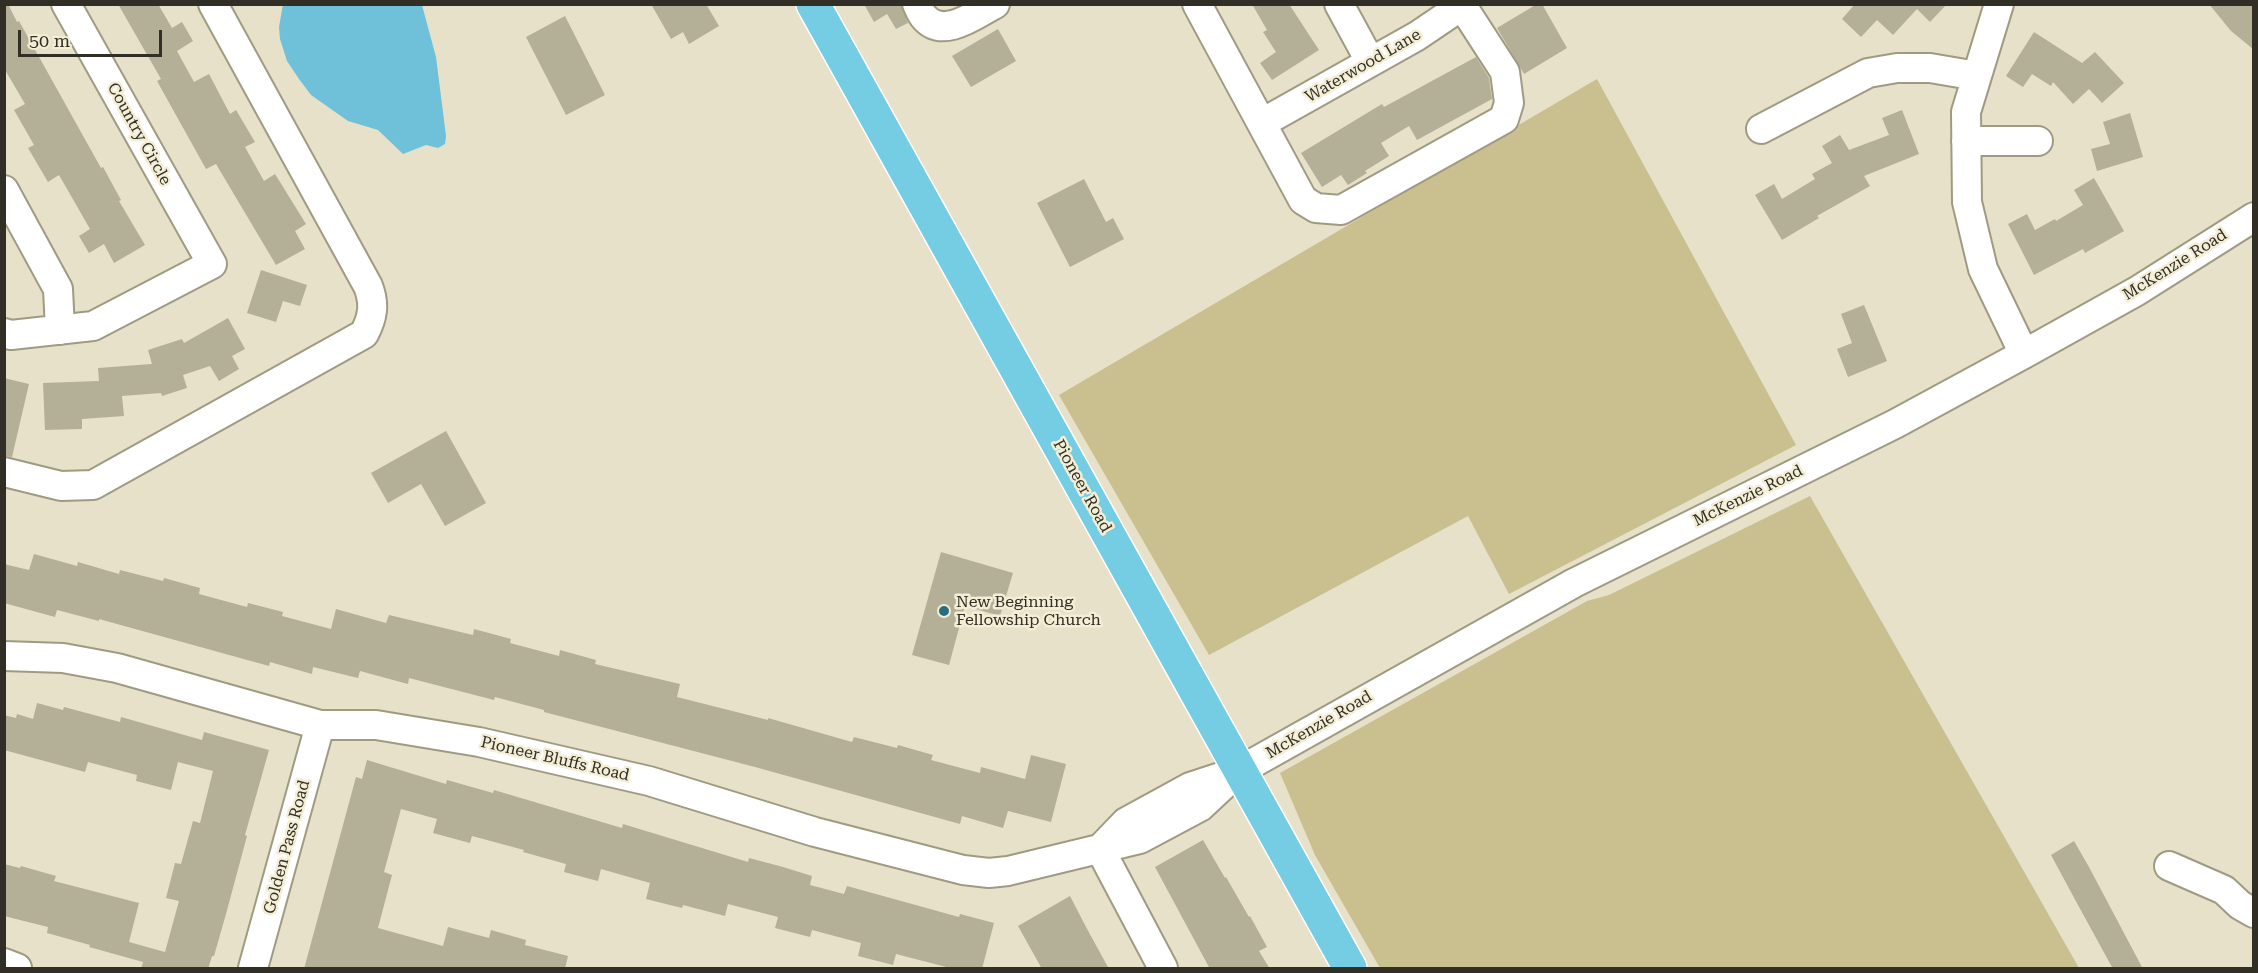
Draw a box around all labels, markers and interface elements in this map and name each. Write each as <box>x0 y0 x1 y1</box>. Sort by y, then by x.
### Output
scale bar <box>21 18 165 56</box>
street label: Waterwood Lane <box>1302 25 1424 107</box>
text: 50 m <box>29 30 70 51</box>
street label: Country Circle <box>103 80 175 188</box>
street label: McKenzie Road <box>2119 225 2231 305</box>
street label: Pioneer Road <box>1049 436 1115 536</box>
street label: McKenzie Road <box>1690 461 1806 531</box>
place label: New Beginning Fellowship Church <box>956 592 1101 630</box>
marker: New Beginning Fellowship Church <box>937 604 951 618</box>
street label: McKenzie Road <box>1263 687 1375 763</box>
street label: Pioneer Bluffs Road <box>479 733 631 785</box>
street label: Golden Pass Road <box>260 778 314 916</box>

